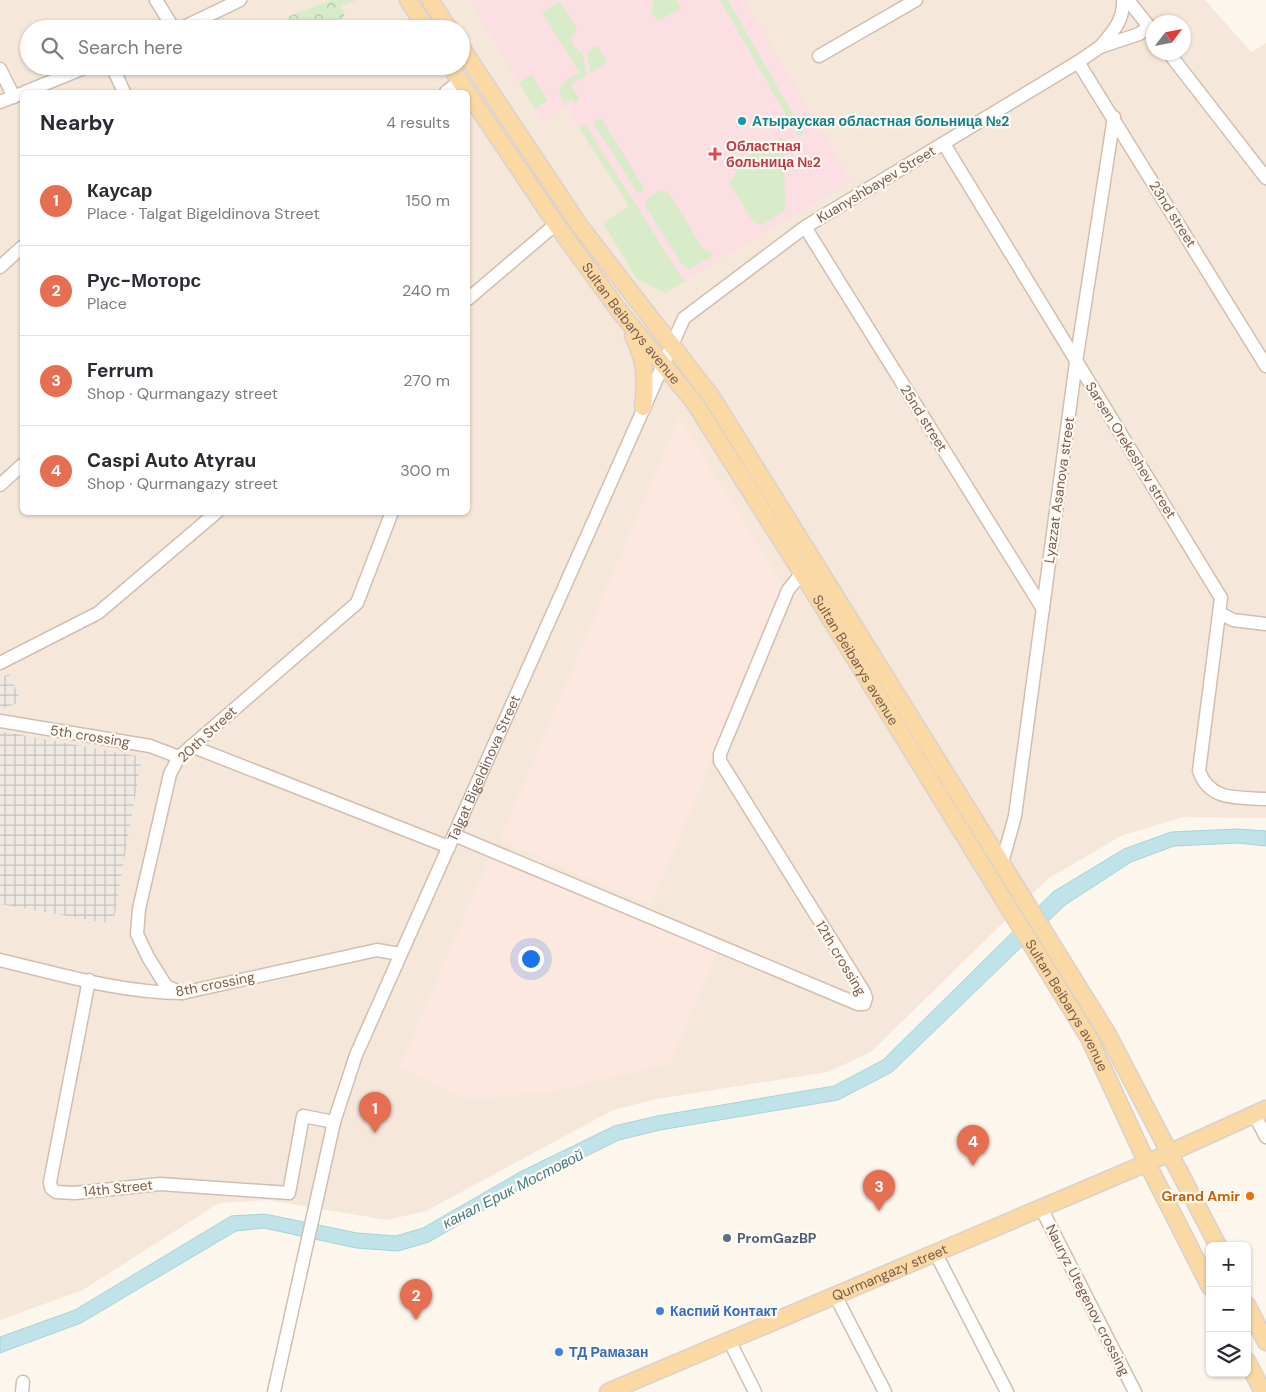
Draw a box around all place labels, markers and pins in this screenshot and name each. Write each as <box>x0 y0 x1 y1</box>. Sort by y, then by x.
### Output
place label: Атырауская областная больница №2 <box>752 112 1009 130</box>
marker: Атырауская областная больница №2 <box>736 115 748 127</box>
place label: Областная больница №2 <box>726 137 821 171</box>
marker: Областная больница №2 <box>708 147 722 161</box>
pin: 1 <box>359 1092 391 1133</box>
pin: 4 <box>957 1125 989 1166</box>
pin: 3 <box>863 1170 895 1211</box>
place label: Grand Amir <box>1161 1187 1240 1205</box>
marker: Grand Amir <box>1244 1190 1256 1202</box>
place label: PromGazBP <box>737 1229 817 1247</box>
marker: PromGazBP <box>721 1232 733 1244</box>
pin: 2 <box>400 1279 432 1320</box>
place label: Каспий Контакт <box>670 1302 777 1320</box>
marker: Каспий Контакт <box>654 1305 666 1317</box>
place label: ТД Рамазан <box>569 1343 649 1361</box>
marker: ТД Рамазан <box>553 1346 565 1358</box>

